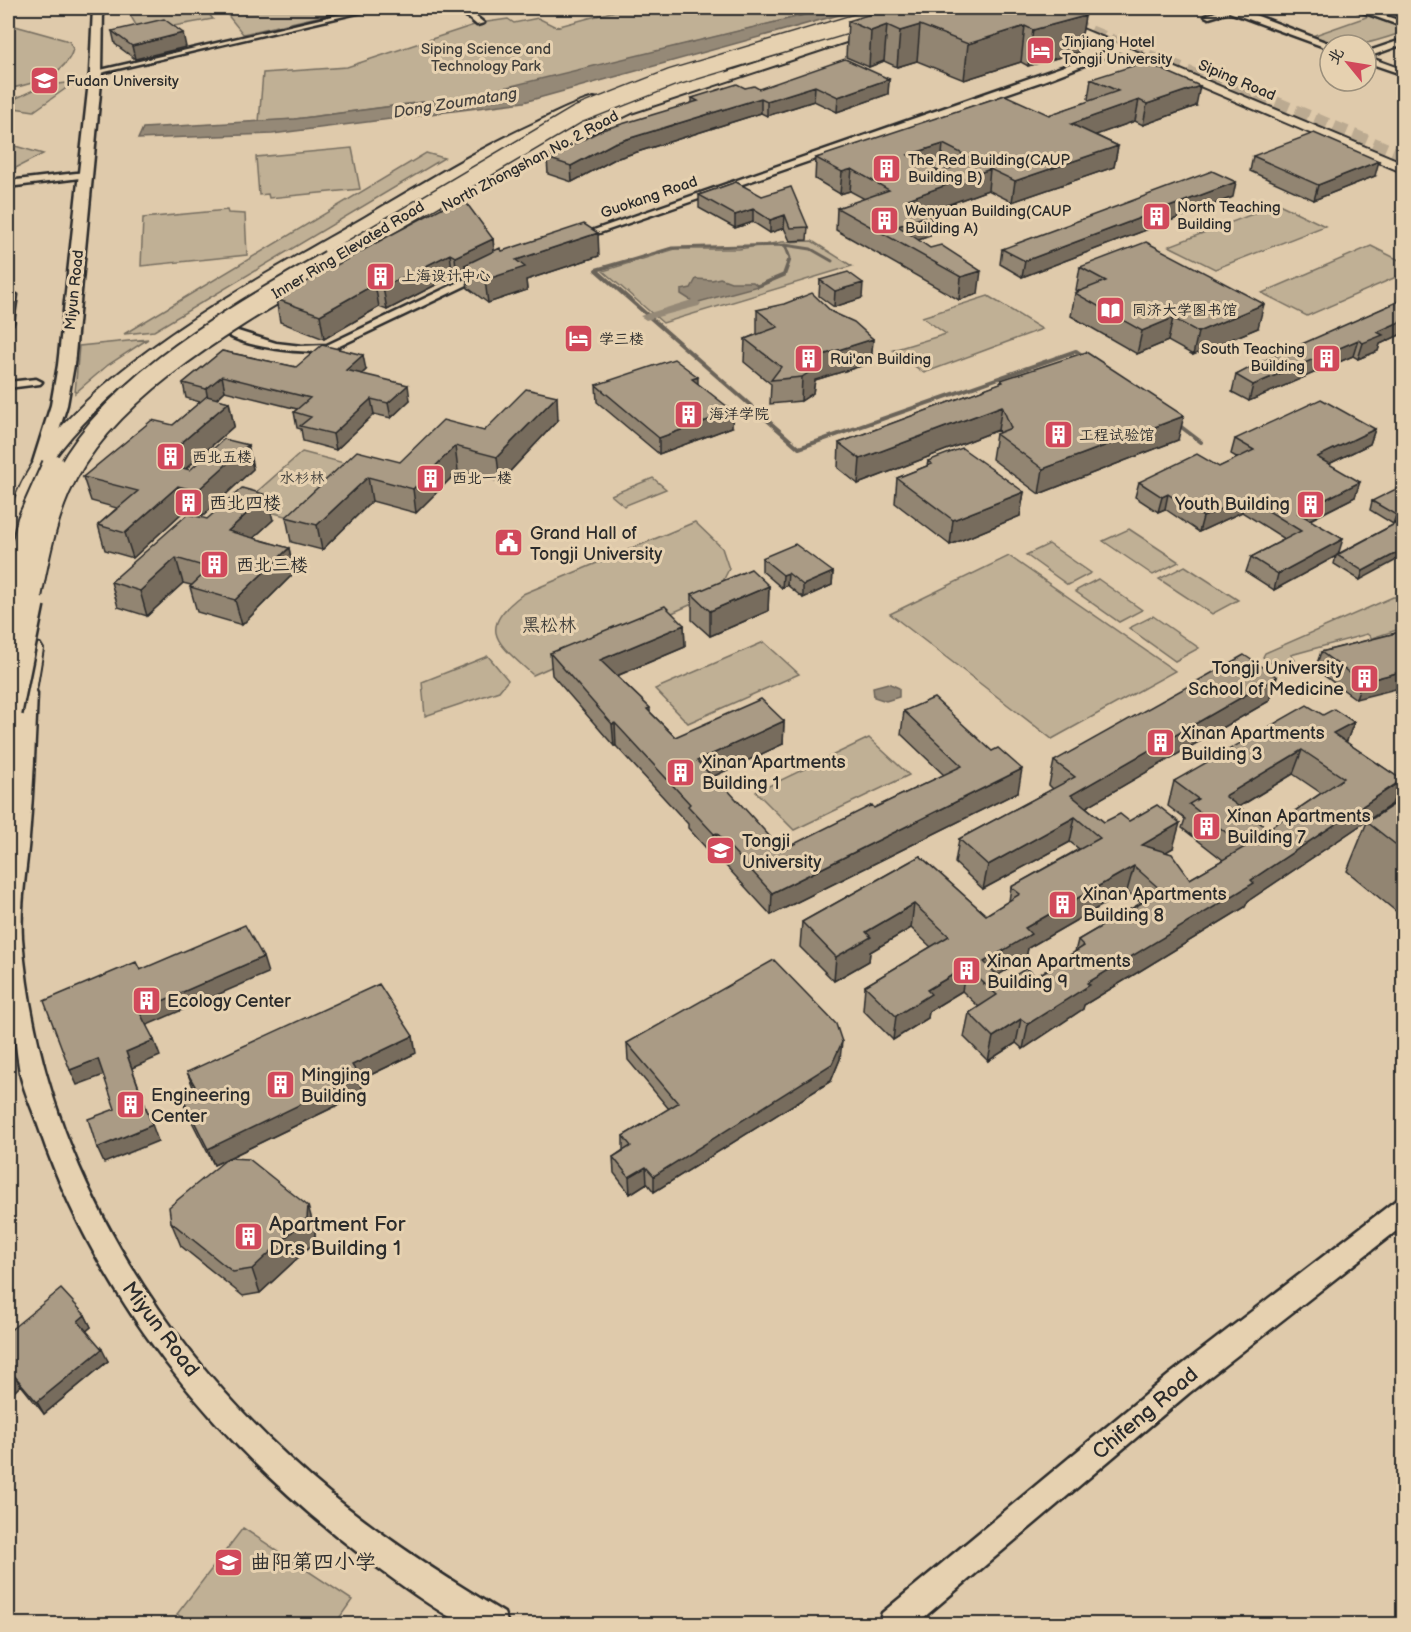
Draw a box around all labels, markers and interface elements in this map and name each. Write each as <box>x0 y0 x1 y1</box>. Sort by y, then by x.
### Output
place label: Jinjiang Hotel Tongji University <box>1062 33 1173 69</box>
north arrow <box>1318 33 1378 93</box>
hotel icon: Jinjiang Hotel Tongji University <box>1025 35 1057 67</box>
park label: Siping Science and Technology Park <box>421 40 551 76</box>
text: 北 <box>1324 45 1349 68</box>
street label: Siping Road <box>1195 56 1278 105</box>
school or university icon: Fudan University <box>29 65 61 97</box>
place label: Fudan University <box>66 72 179 91</box>
water label: Dong Zoumatang <box>392 84 518 123</box>
street label: North Zhongshan No. 2 Road <box>439 107 622 216</box>
place label: The Red Building(CAUP Building B) <box>908 151 1071 187</box>
building icon: The Red Building(CAUP Building B) <box>871 153 903 185</box>
street label: Guokang Road <box>598 172 700 223</box>
street label: Inner Ring Elevated Road <box>268 197 428 304</box>
place label: North Teaching Building <box>1177 198 1281 234</box>
building icon: North Teaching Building <box>1140 200 1172 232</box>
place label: Wenyuan Building(CAUP Building A) <box>905 202 1072 238</box>
building icon: Wenyuan Building(CAUP Building A) <box>868 204 900 236</box>
street label: Miyun Road <box>61 249 88 331</box>
building icon: 上海设计中心 <box>364 260 396 292</box>
place label: 上海设计中心 <box>401 267 491 286</box>
library icon: 同济大学图书馆 <box>1095 294 1127 326</box>
place label: 同济大学图书馆 <box>1132 301 1237 320</box>
hotel icon: 学三楼 <box>562 323 594 355</box>
place label: 学三楼 <box>599 330 644 349</box>
place label: South Teaching Building <box>1201 340 1305 376</box>
building icon: South Teaching Building <box>1310 342 1342 374</box>
building icon: Rui'an Building <box>793 343 825 375</box>
place label: Rui'an Building <box>830 350 931 369</box>
building icon: 海洋学院 <box>672 398 704 430</box>
place label: 海洋学院 <box>709 405 769 424</box>
building icon: 工程试验馆 <box>1042 419 1074 451</box>
place label: 工程试验馆 <box>1079 426 1154 445</box>
building icon: 西北五楼 <box>155 441 187 473</box>
place label: 西北五楼 <box>192 448 252 467</box>
building icon: 西北一楼 <box>415 462 447 494</box>
park label: 水杉林 <box>279 469 325 488</box>
place label: 西北一楼 <box>452 469 512 488</box>
building icon: 西北四楼 <box>172 487 204 519</box>
building icon: Youth Building <box>1295 488 1327 520</box>
place label: 西北四楼 <box>209 493 281 514</box>
place label: Youth Building <box>1174 494 1290 515</box>
place label: Grand Hall of Tongji University <box>530 523 663 565</box>
public building icon: Grand Hall of Tongji University <box>493 527 525 559</box>
building icon: 西北三楼 <box>199 549 231 581</box>
place label: 西北三楼 <box>236 555 308 576</box>
park label: 黑松林 <box>522 615 576 636</box>
place label: Tongji University School of Medicine <box>1188 658 1345 700</box>
building icon: Tongji University School of Medicine <box>1349 662 1381 694</box>
place label: Xinan Apartments Building 3 <box>1180 723 1325 765</box>
building icon: Xinan Apartments Building 3 <box>1144 727 1176 759</box>
place label: Xinan Apartments Building 1 <box>701 752 846 794</box>
building icon: Xinan Apartments Building 1 <box>665 756 697 788</box>
place label: Xinan Apartments Building 7 <box>1226 806 1371 848</box>
building icon: Xinan Apartments Building 7 <box>1190 810 1222 842</box>
place label: Tongji University <box>742 831 822 873</box>
school or university icon: Tongji University <box>705 835 737 867</box>
place label: Xinan Apartments Building 8 <box>1082 884 1227 926</box>
building icon: Xinan Apartments Building 8 <box>1046 888 1078 920</box>
place label: Xinan Apartments Building 9 <box>986 951 1131 993</box>
building icon: Xinan Apartments Building 9 <box>950 955 982 987</box>
building icon: Ecology Center <box>130 985 162 1017</box>
place label: Ecology Center <box>167 991 291 1012</box>
place label: Mingjing Building <box>301 1065 370 1107</box>
building icon: Mingjing Building <box>264 1069 296 1101</box>
place label: Engineering Center <box>151 1085 250 1127</box>
building icon: Engineering Center <box>114 1089 146 1121</box>
place label: Apartment For Dr.s Building 1 <box>269 1212 406 1261</box>
building icon: Apartment For Dr.s Building 1 <box>232 1220 264 1252</box>
street label: Miyun Road <box>117 1277 204 1382</box>
street label: Chifeng Road <box>1087 1362 1203 1465</box>
school or university icon: 曲阳第四小学 <box>213 1546 245 1578</box>
place label: 曲阳第四小学 <box>250 1550 376 1575</box>

